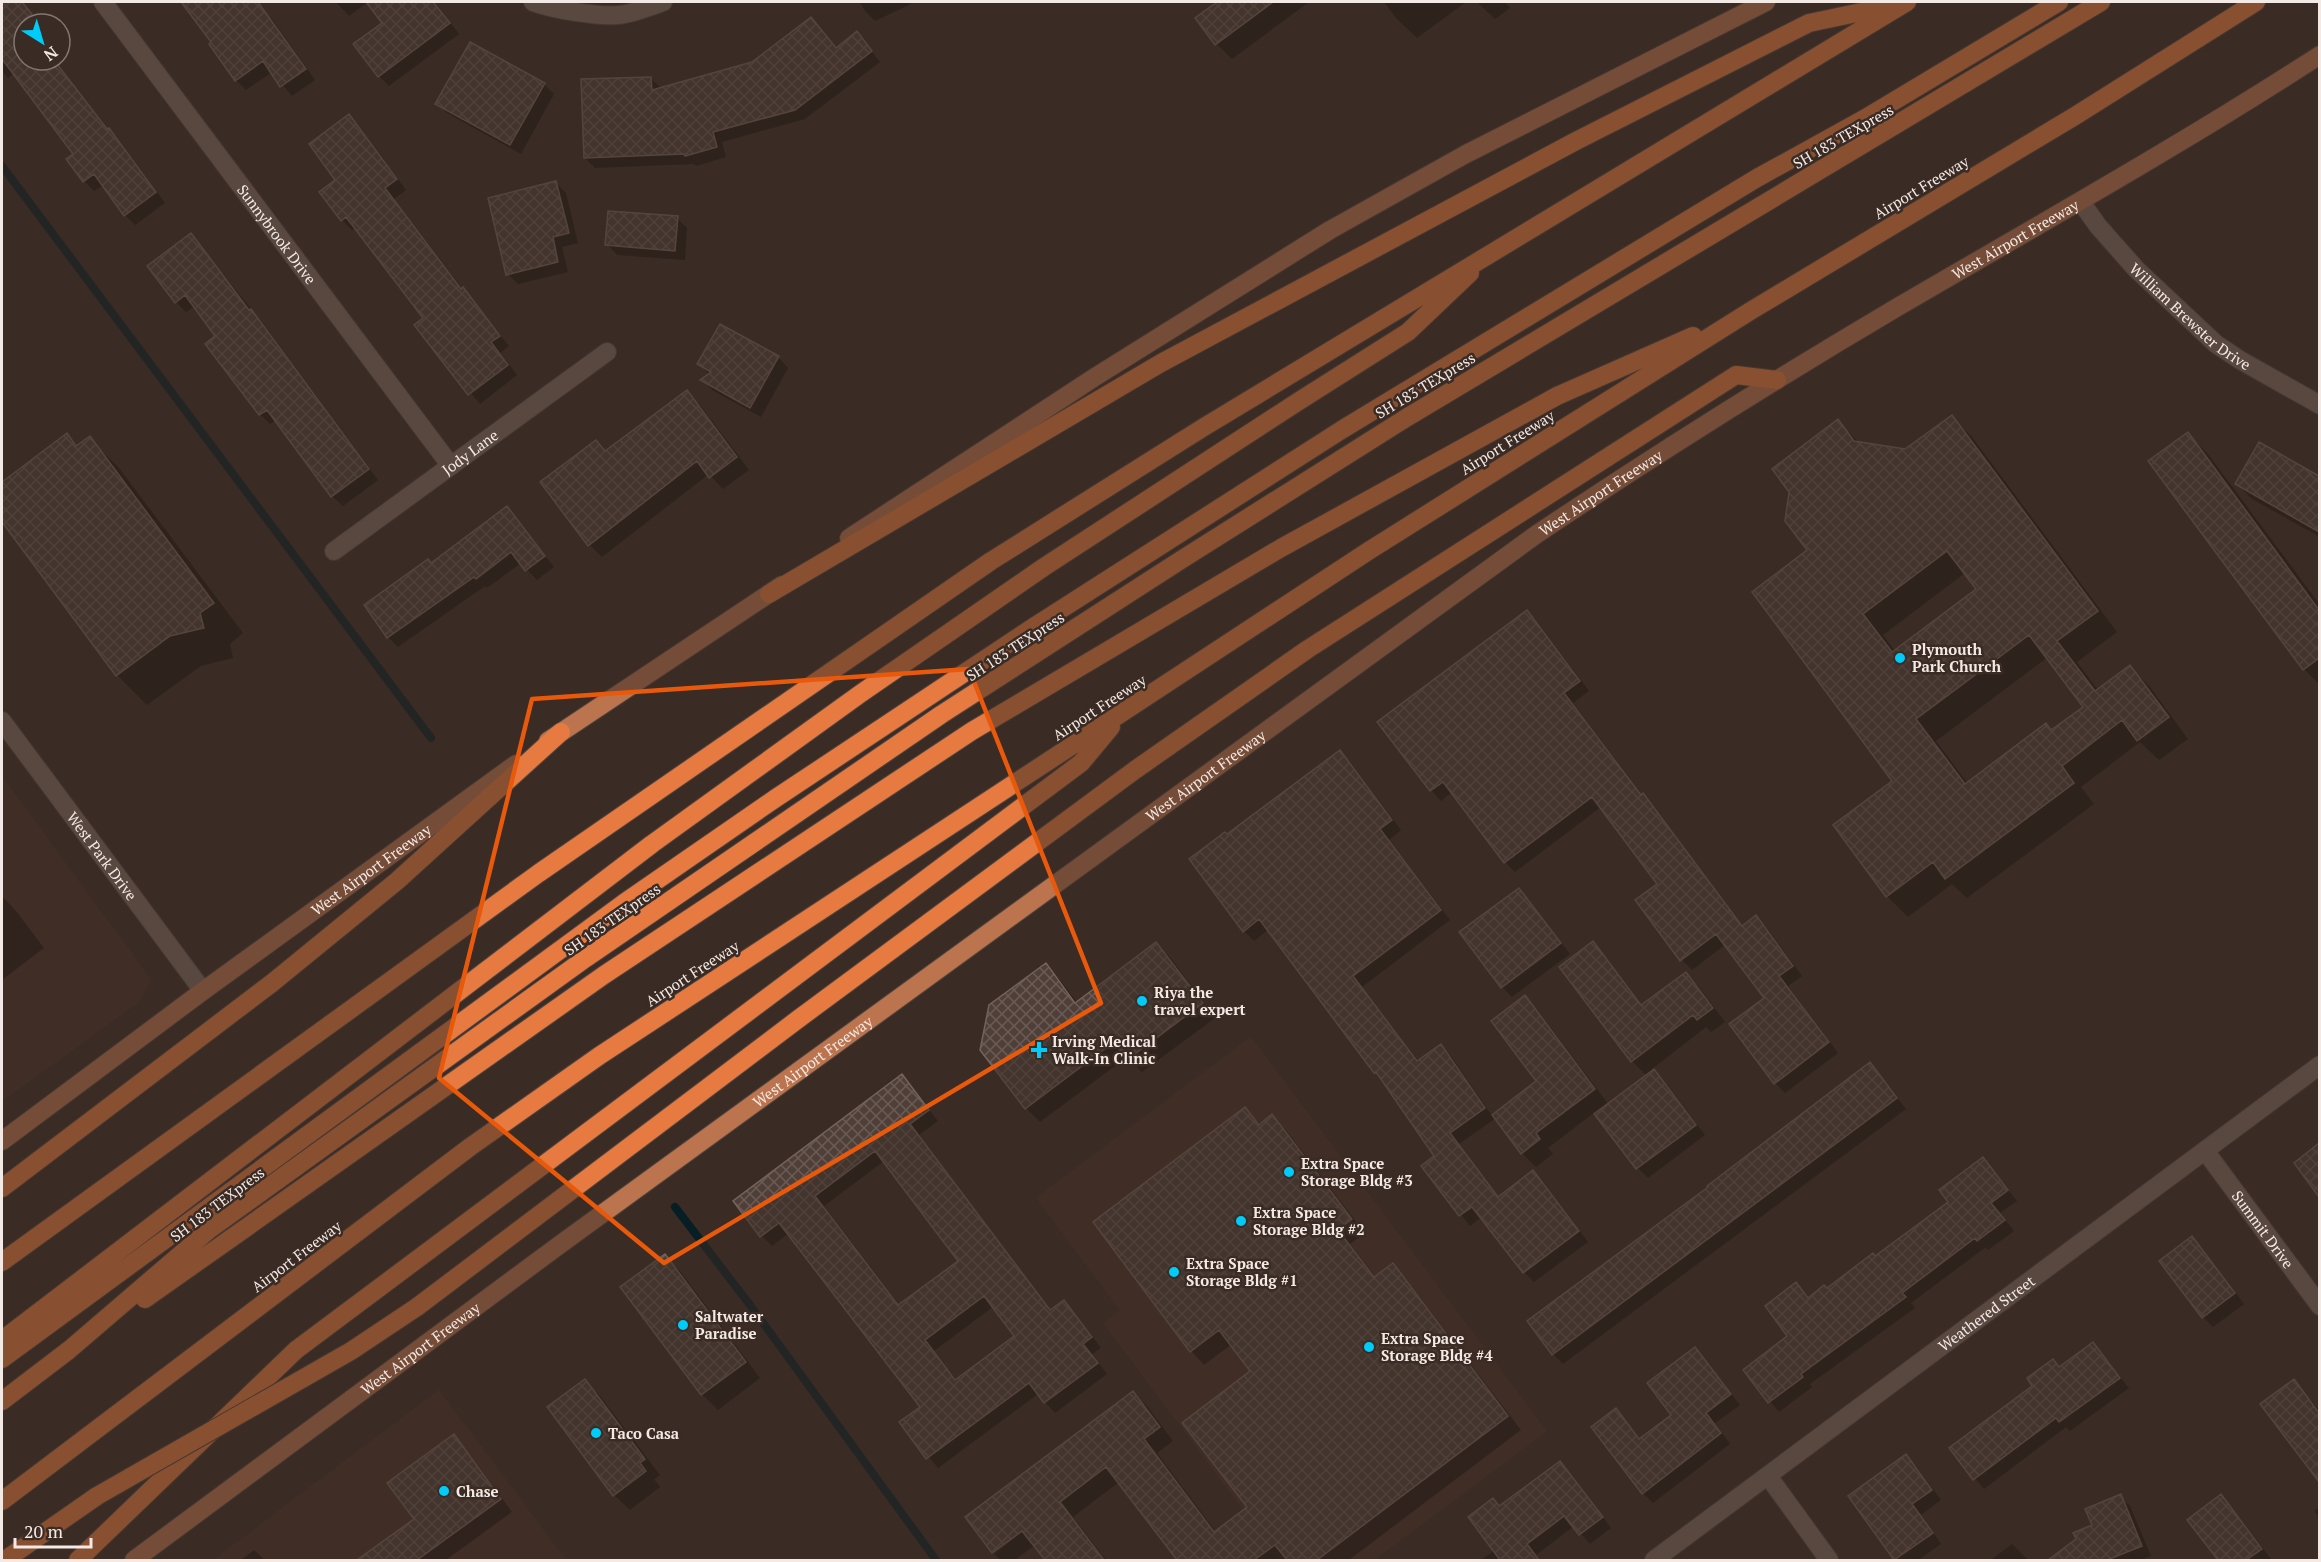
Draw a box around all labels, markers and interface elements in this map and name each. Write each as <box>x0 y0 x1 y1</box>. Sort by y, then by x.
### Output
north arrow <box>12 12 72 72</box>
text: N <box>40 42 62 66</box>
street label: SH 183 TEXpress <box>1789 99 1897 173</box>
street label: Airport Freeway <box>1870 151 1973 223</box>
street label: Sunnybrook Drive <box>233 180 321 288</box>
street label: West Airport Freeway <box>1948 194 2082 284</box>
street label: William Brewster Drive <box>2125 258 2254 374</box>
street label: SH 183 TEXpress <box>1371 347 1479 423</box>
street label: Airport Freeway <box>1456 405 1558 479</box>
street label: Jody Lane <box>437 425 502 479</box>
street label: West Airport Freeway <box>1535 444 1666 540</box>
street label: SH 183 TEXpress <box>962 607 1068 685</box>
place label: Plymouth Park Church <box>1912 639 2002 676</box>
marker: Plymouth Park Church <box>1893 651 1907 665</box>
street label: Airport Freeway <box>1049 669 1150 745</box>
street label: West Airport Freeway <box>1141 725 1270 826</box>
street label: West Park Drive <box>63 807 142 904</box>
street label: West Airport Freeway <box>307 819 435 920</box>
street label: SH 183 TEXpress <box>560 878 664 960</box>
street label: Airport Freeway <box>642 935 743 1011</box>
place label: Riya the travel expert <box>1154 982 1246 1019</box>
marker: Riya the travel expert <box>1135 994 1149 1008</box>
street label: West Airport Freeway <box>748 1011 876 1111</box>
place label: Irving Medical Walk-In Clinic <box>1052 1031 1156 1068</box>
marker: Irving Medical Walk-In Clinic <box>1030 1041 1048 1059</box>
place label: Extra Space Storage Bldg #3 <box>1301 1153 1413 1190</box>
street label: SH 183 TEXpress <box>166 1162 268 1246</box>
marker: Extra Space Storage Bldg #3 <box>1282 1165 1296 1179</box>
street label: Summit Drive <box>2228 1186 2299 1272</box>
place label: Extra Space Storage Bldg #2 <box>1253 1202 1365 1239</box>
marker: Extra Space Storage Bldg #2 <box>1234 1214 1248 1228</box>
street label: Airport Freeway <box>247 1215 345 1296</box>
place label: Extra Space Storage Bldg #1 <box>1186 1253 1298 1290</box>
marker: Extra Space Storage Bldg #1 <box>1167 1265 1181 1279</box>
street label: Weathered Street <box>1934 1270 2039 1356</box>
street label: West Airport Freeway <box>356 1297 484 1399</box>
place label: Saltwater Paradise <box>695 1306 764 1343</box>
marker: Saltwater Paradise <box>676 1318 690 1332</box>
place label: Extra Space Storage Bldg #4 <box>1381 1328 1493 1365</box>
marker: Extra Space Storage Bldg #4 <box>1362 1340 1376 1354</box>
place label: Taco Casa <box>608 1423 680 1443</box>
marker: Taco Casa <box>589 1426 603 1440</box>
place label: Chase <box>456 1481 499 1501</box>
marker: Chase <box>437 1484 451 1498</box>
scale bar <box>15 1511 92 1549</box>
text: 20 m <box>24 1519 64 1543</box>

